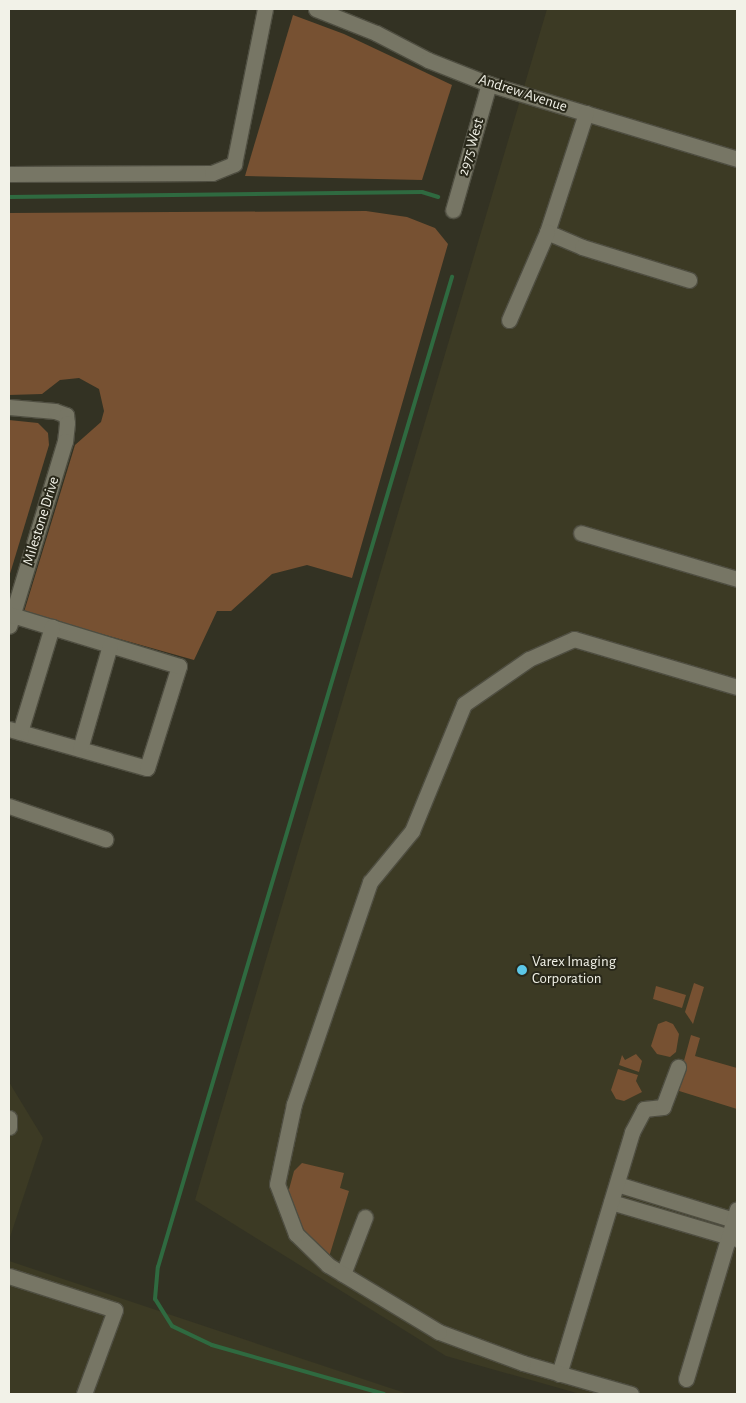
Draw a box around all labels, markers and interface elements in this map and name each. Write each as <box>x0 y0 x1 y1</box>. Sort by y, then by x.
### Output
street label: Andrew Avenue <box>476 70 570 116</box>
street label: 2975 West <box>454 116 488 178</box>
street label: Milestone Drive <box>19 474 63 568</box>
place label: Varex Imaging Corporation <box>532 952 616 987</box>
marker: Varex Imaging Corporation <box>516 964 528 976</box>

